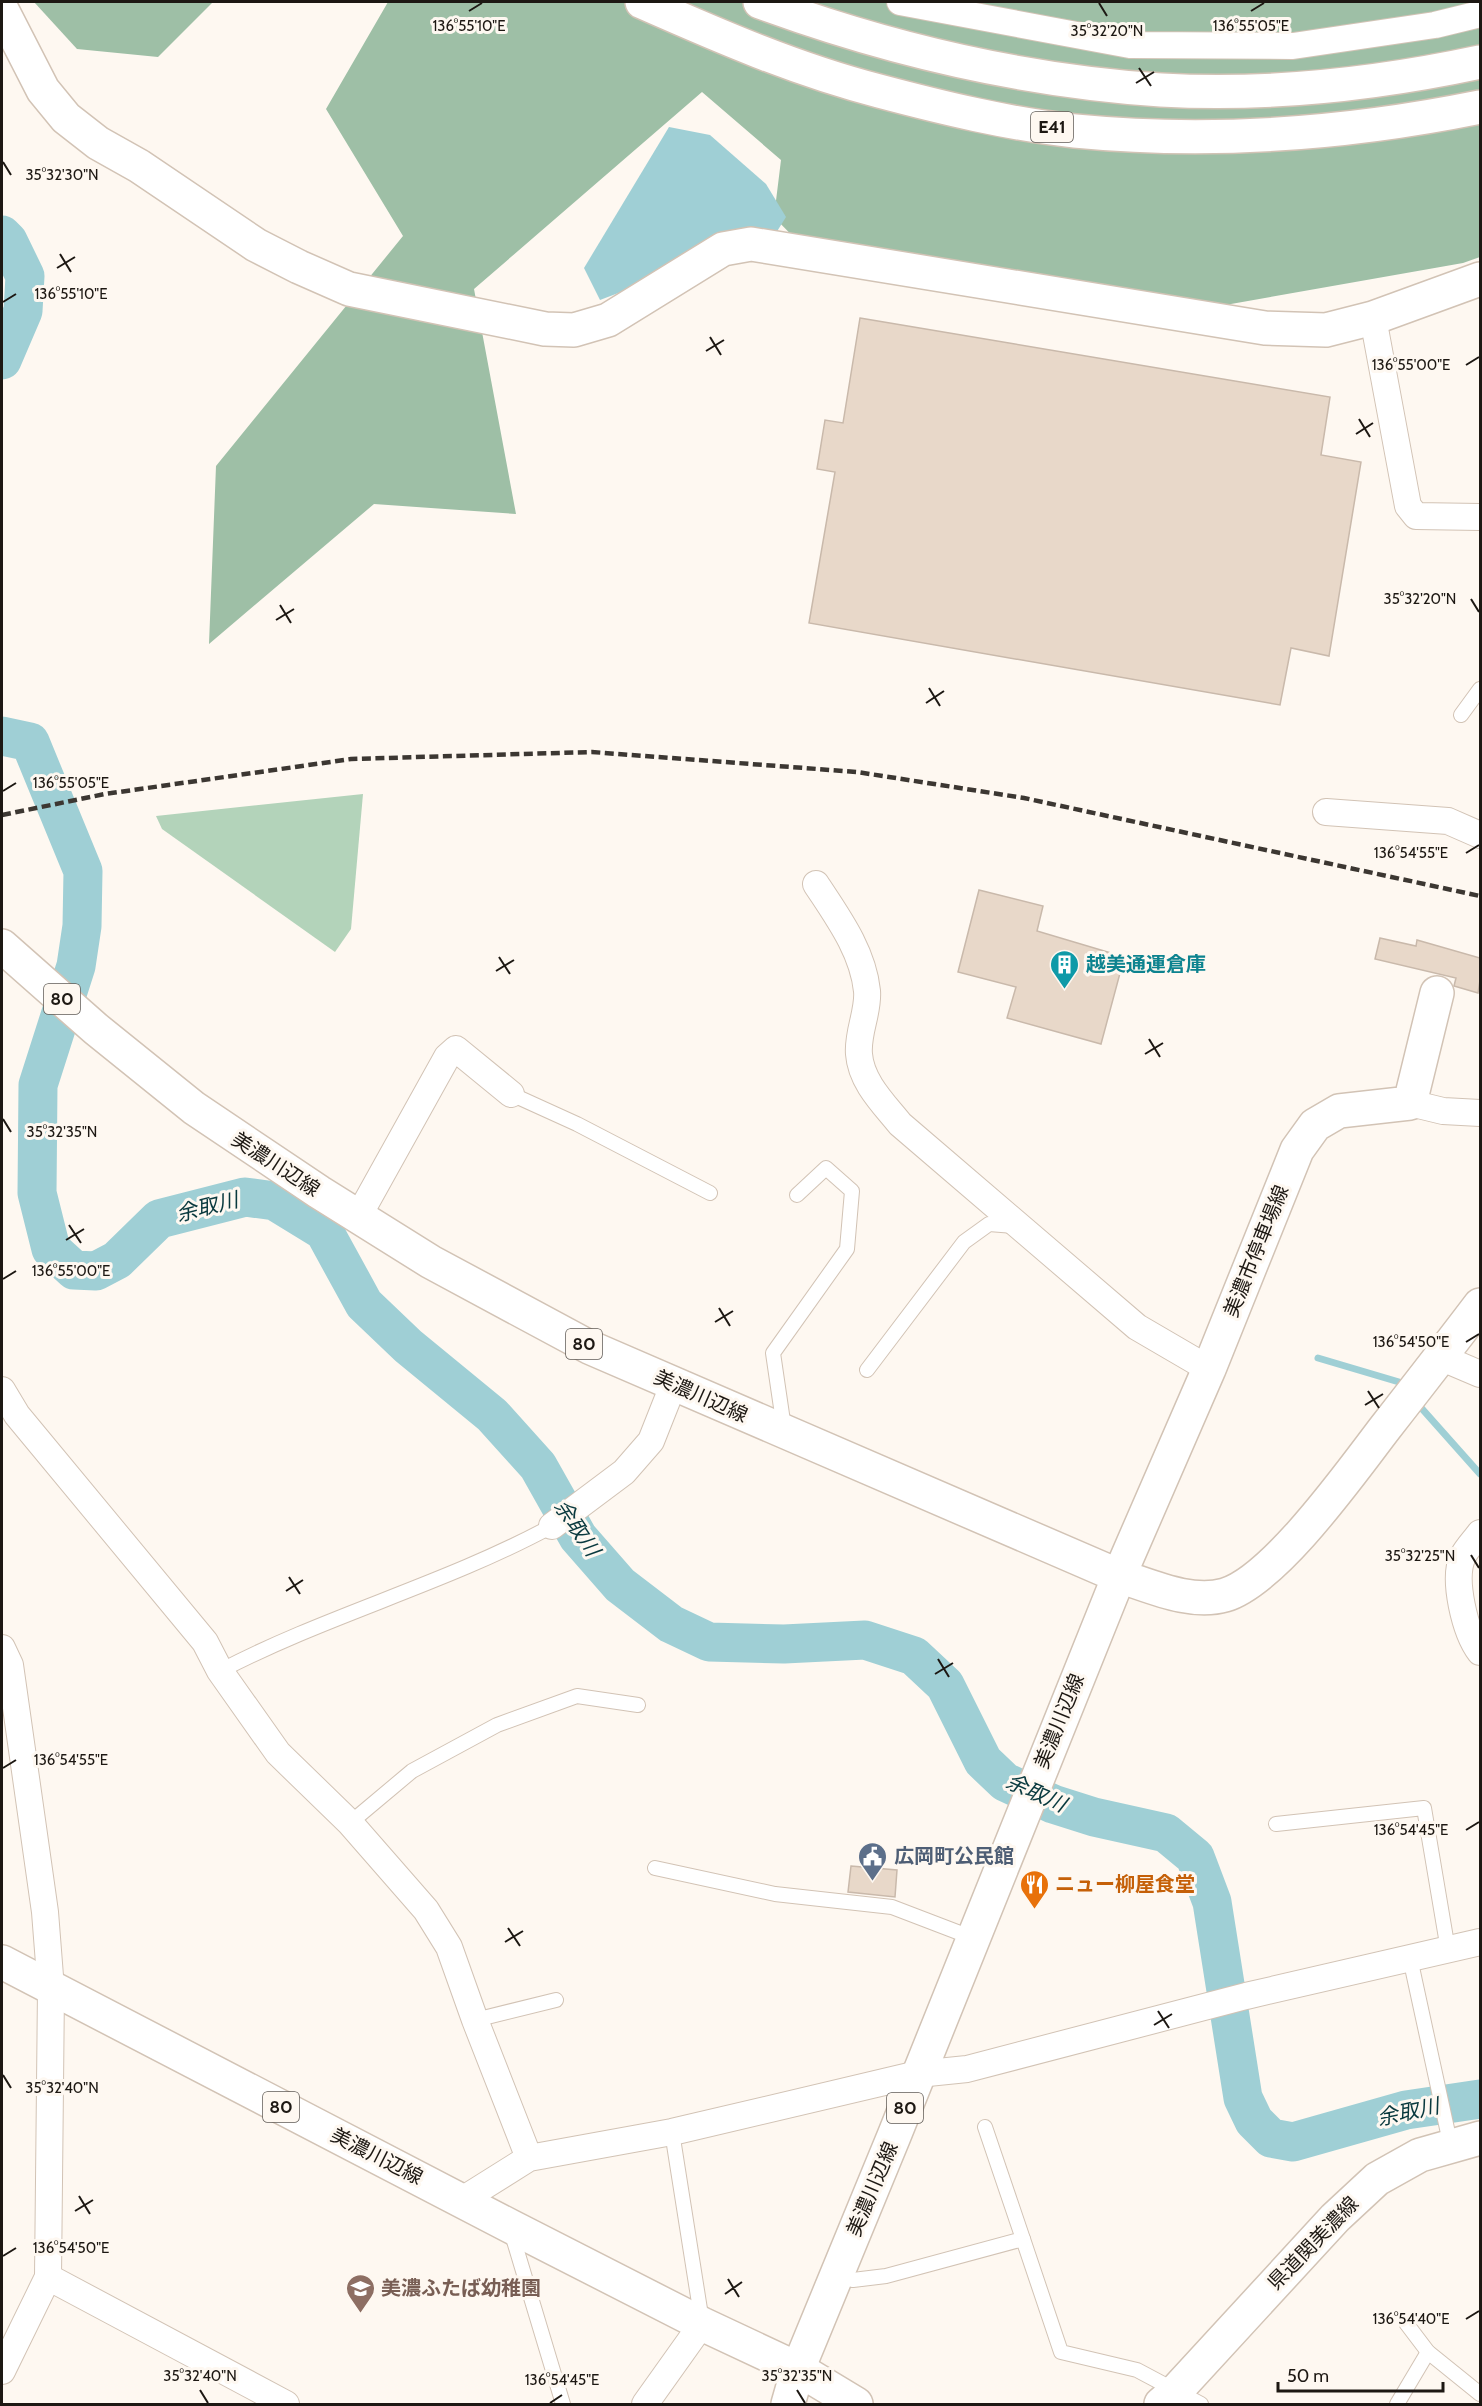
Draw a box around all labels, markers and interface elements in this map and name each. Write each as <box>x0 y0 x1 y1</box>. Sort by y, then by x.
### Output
text: 136°55'10"E <box>432 17 506 35</box>
text: 136°55'05"E <box>1213 17 1289 35</box>
text: 35°32'20"N <box>1071 22 1143 40</box>
road number: E41 <box>1031 112 1073 142</box>
text: 35°32'30"N <box>25 166 99 184</box>
text: 136°55'10"E <box>34 285 108 303</box>
text: 136°55'00"E <box>1372 356 1450 374</box>
text: 35°32'20"N <box>1384 590 1456 608</box>
text: 136°55'05"E <box>33 774 109 792</box>
text: 136°54'55"E <box>1374 844 1448 862</box>
building icon: 越美通運倉庫 <box>1049 948 1081 990</box>
place label: 越美通運倉庫 <box>1086 952 1206 976</box>
road number: 80 <box>44 984 80 1014</box>
text: 35°32'35"N <box>27 1123 97 1141</box>
street label: 美濃川辺線 <box>228 1127 324 1201</box>
street label: 美濃市停車場線 <box>1219 1182 1293 1320</box>
water label: 余取川 <box>173 1186 242 1226</box>
text: 136°55'00"E <box>32 1262 110 1280</box>
road number: 80 <box>566 1329 602 1359</box>
text: 136°54'50"E <box>1373 1333 1449 1351</box>
street label: 美濃川辺線 <box>650 1365 752 1427</box>
water label: 余取川 <box>549 1495 607 1562</box>
text: 35°32'25"N <box>1385 1547 1455 1565</box>
street label: 美濃川辺線 <box>1029 1670 1089 1772</box>
text: 136°54'55"E <box>34 1751 108 1769</box>
water label: 余取川 <box>1002 1768 1072 1818</box>
text: 136°54'45"E <box>1374 1821 1448 1839</box>
public building icon: 広岡町公民館 <box>857 1840 889 1882</box>
place label: 広岡町公民館 <box>894 1844 1014 1868</box>
restaurant icon: ニュー柳屋食堂 <box>1018 1868 1050 1910</box>
place label: ニュー柳屋食堂 <box>1055 1872 1195 1896</box>
text: 35°32'40"N <box>25 2079 99 2097</box>
road number: 80 <box>263 2092 299 2122</box>
water label: 余取川 <box>1374 2092 1443 2130</box>
road number: 80 <box>887 2093 923 2123</box>
street label: 美濃川辺線 <box>327 2123 427 2189</box>
street label: 美濃川辺線 <box>841 2138 903 2240</box>
street label: 県道関美濃線 <box>1263 2192 1363 2294</box>
text: 136°54'50"E <box>33 2239 109 2257</box>
school or university icon: 美濃ふたば幼稚園 <box>344 2272 376 2314</box>
place label: 美濃ふたば幼稚園 <box>381 2276 541 2300</box>
text: 136°54'40"E <box>1373 2310 1449 2328</box>
scale bar <box>1278 2355 1443 2393</box>
text: 50 m <box>1287 2365 1329 2387</box>
text: 35°32'40"N <box>163 2367 237 2385</box>
text: 35°32'35"N <box>762 2367 832 2385</box>
text: 136°54'45"E <box>525 2371 599 2389</box>

